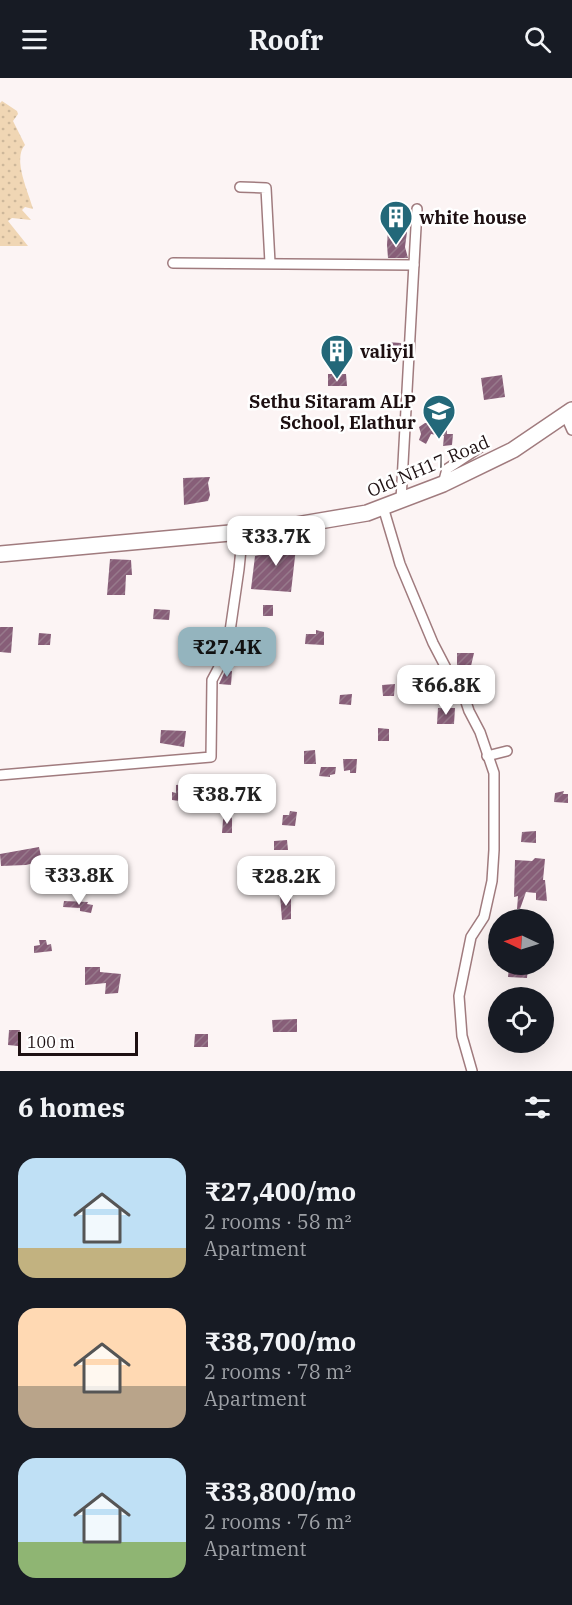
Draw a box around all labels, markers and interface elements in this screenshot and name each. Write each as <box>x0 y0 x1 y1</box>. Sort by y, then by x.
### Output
text: Roofr <box>249 22 323 57</box>
icon: menu <box>18 23 51 56</box>
icon: search <box>521 23 554 56</box>
building icon: white house <box>378 199 414 246</box>
place label: white house <box>419 206 527 229</box>
building icon: valiyil <box>319 333 355 380</box>
place label: valiyil <box>360 340 414 363</box>
place label: Sethu Sitaram ALP School, Elathur <box>249 390 416 434</box>
school or university icon: Sethu Sitaram ALP School, Elathur <box>421 393 457 440</box>
street label: Old NH17 Road <box>364 430 493 502</box>
pin: ₹33.7K <box>227 516 325 567</box>
text: ₹33.7K <box>241 522 311 549</box>
pin: ₹27.4K <box>178 627 276 678</box>
text: ₹27.4K <box>192 633 262 660</box>
pin: ₹66.8K <box>397 665 495 716</box>
text: ₹66.8K <box>411 671 481 698</box>
pin: ₹38.7K <box>178 774 276 825</box>
text: ₹38.7K <box>192 780 262 807</box>
pin: ₹33.8K <box>30 855 128 906</box>
pin: ₹28.2K <box>237 856 335 907</box>
text: ₹33.8K <box>44 861 114 888</box>
text: ₹28.2K <box>251 862 321 889</box>
north arrow <box>488 909 554 975</box>
map controls <box>488 909 554 1053</box>
button: locate <box>488 987 554 1053</box>
scale bar <box>18 1029 138 1056</box>
text: 100 m <box>27 1032 75 1052</box>
text: 6 homes <box>18 1090 125 1124</box>
icon: filters <box>521 1091 554 1124</box>
text: ₹27,400/mo <box>204 1174 356 1208</box>
icon: home <box>66 1182 138 1254</box>
text: 2 rooms · 58 m² <box>204 1208 351 1235</box>
text: Apartment <box>204 1235 307 1262</box>
text: ₹38,700/mo <box>204 1324 356 1358</box>
icon: home <box>66 1332 138 1404</box>
text: 2 rooms · 78 m² <box>204 1358 351 1385</box>
text: Apartment <box>204 1385 307 1412</box>
text: ₹33,800/mo <box>204 1474 356 1508</box>
icon: home <box>66 1482 138 1554</box>
text: 2 rooms · 76 m² <box>204 1508 351 1535</box>
text: Apartment <box>204 1535 307 1562</box>

